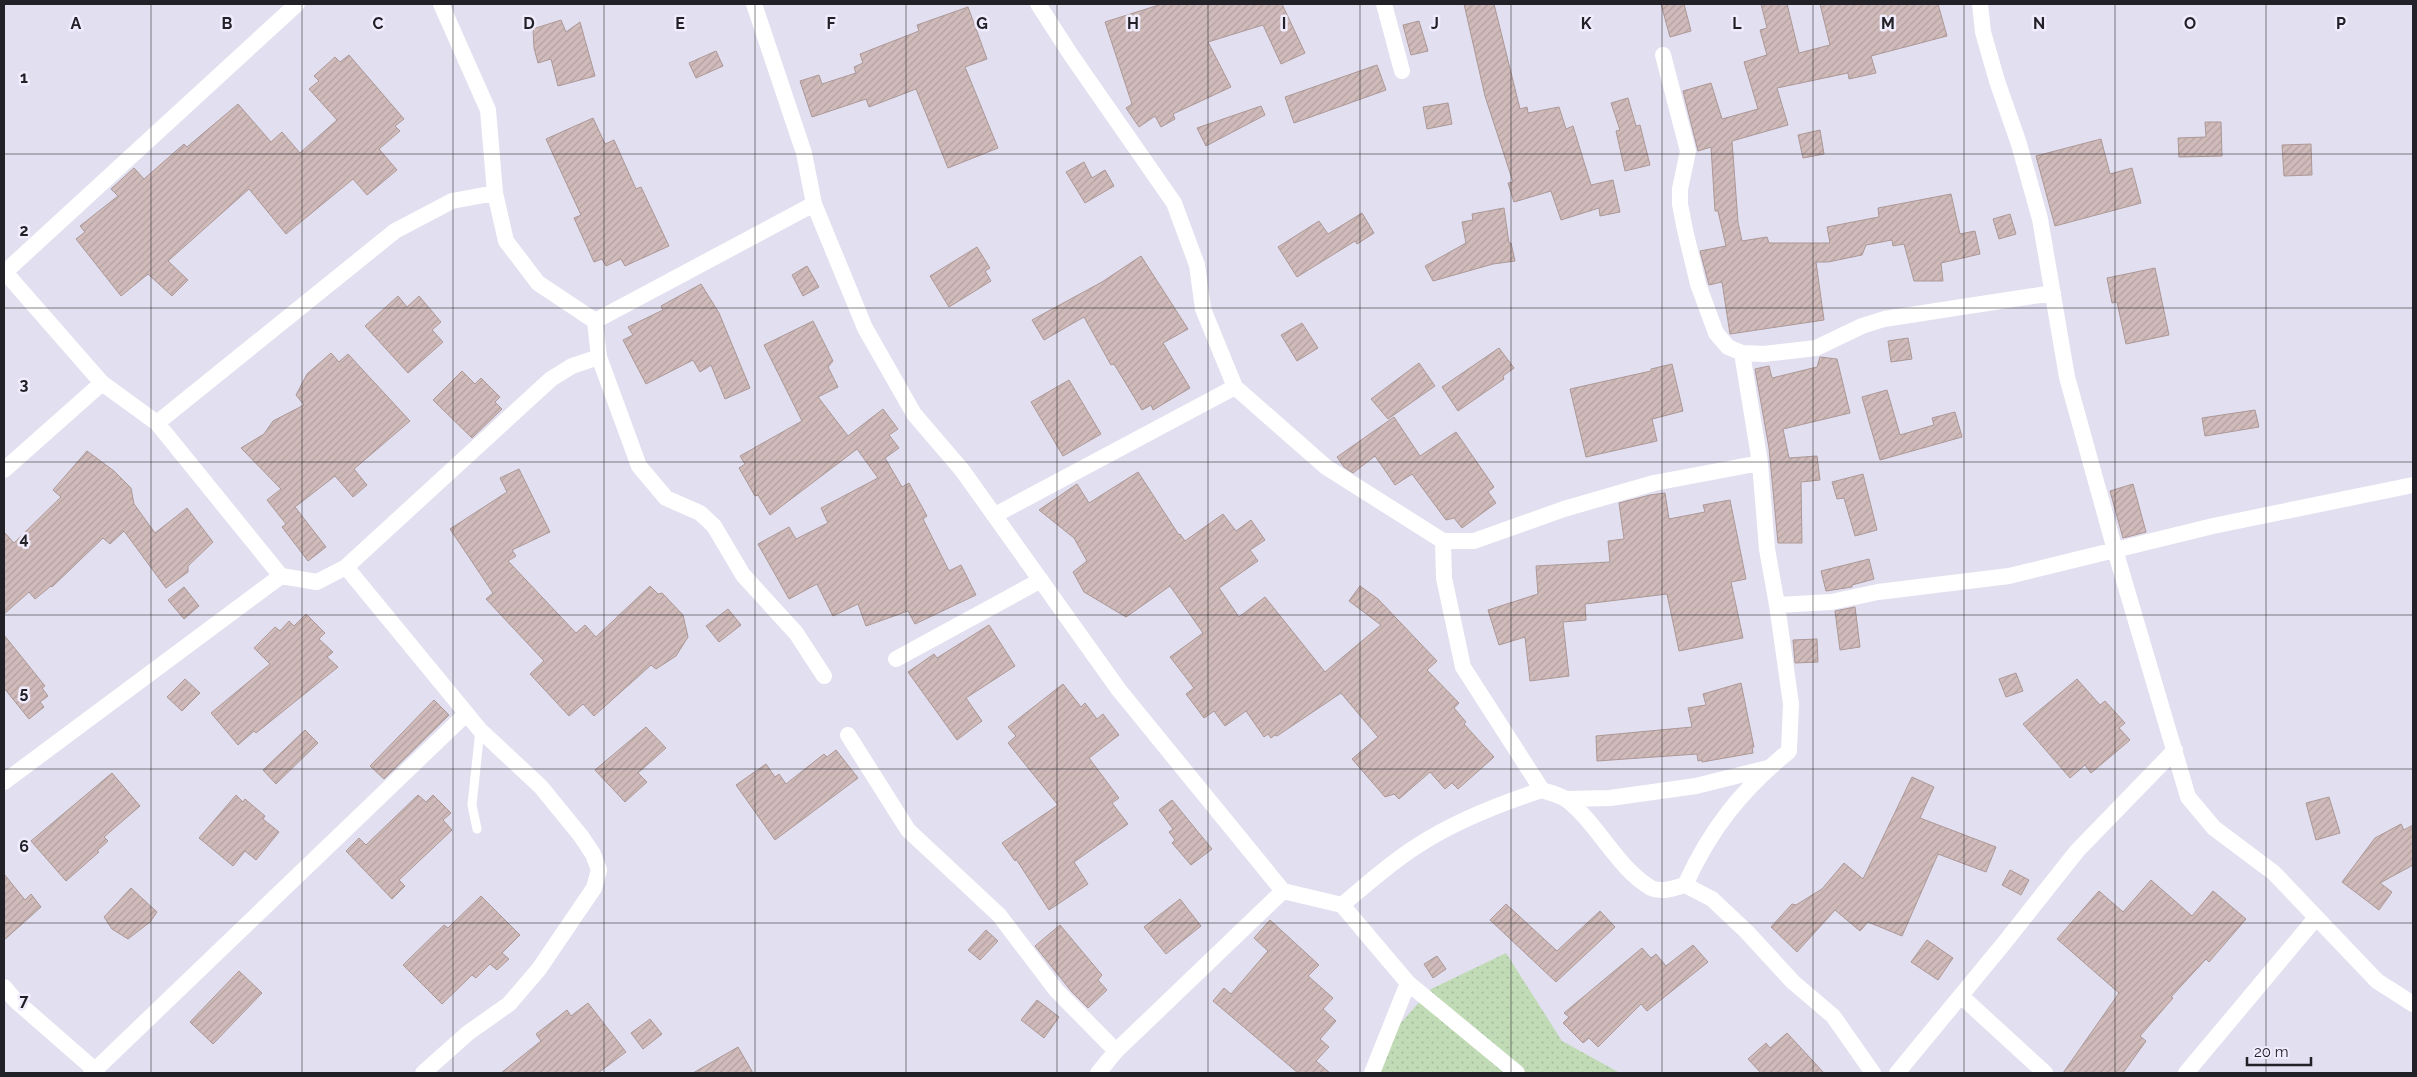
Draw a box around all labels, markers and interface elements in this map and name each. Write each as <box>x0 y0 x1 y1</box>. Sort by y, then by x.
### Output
text: A <box>71 14 82 33</box>
text: B <box>222 14 233 33</box>
text: C <box>373 14 384 33</box>
text: D <box>523 14 535 33</box>
text: E <box>675 14 685 33</box>
text: F <box>826 14 836 33</box>
text: G <box>976 14 988 33</box>
text: H <box>1127 14 1139 33</box>
text: I <box>1282 14 1286 33</box>
text: J <box>1431 14 1439 33</box>
text: K <box>1581 14 1592 33</box>
text: L <box>1732 14 1742 33</box>
text: M <box>1881 14 1895 33</box>
text: N <box>2033 14 2045 33</box>
text: O <box>2184 14 2196 33</box>
text: P <box>2336 14 2346 33</box>
text: 1 <box>20 68 28 87</box>
text: 2 <box>19 221 29 240</box>
text: 3 <box>20 375 29 394</box>
text: 4 <box>19 529 29 548</box>
text: 5 <box>20 683 29 702</box>
text: 6 <box>19 837 29 856</box>
text: 7 <box>20 991 29 1010</box>
scale bar <box>2247 1034 2311 1066</box>
text: 20 m <box>2254 1043 2289 1061</box>

